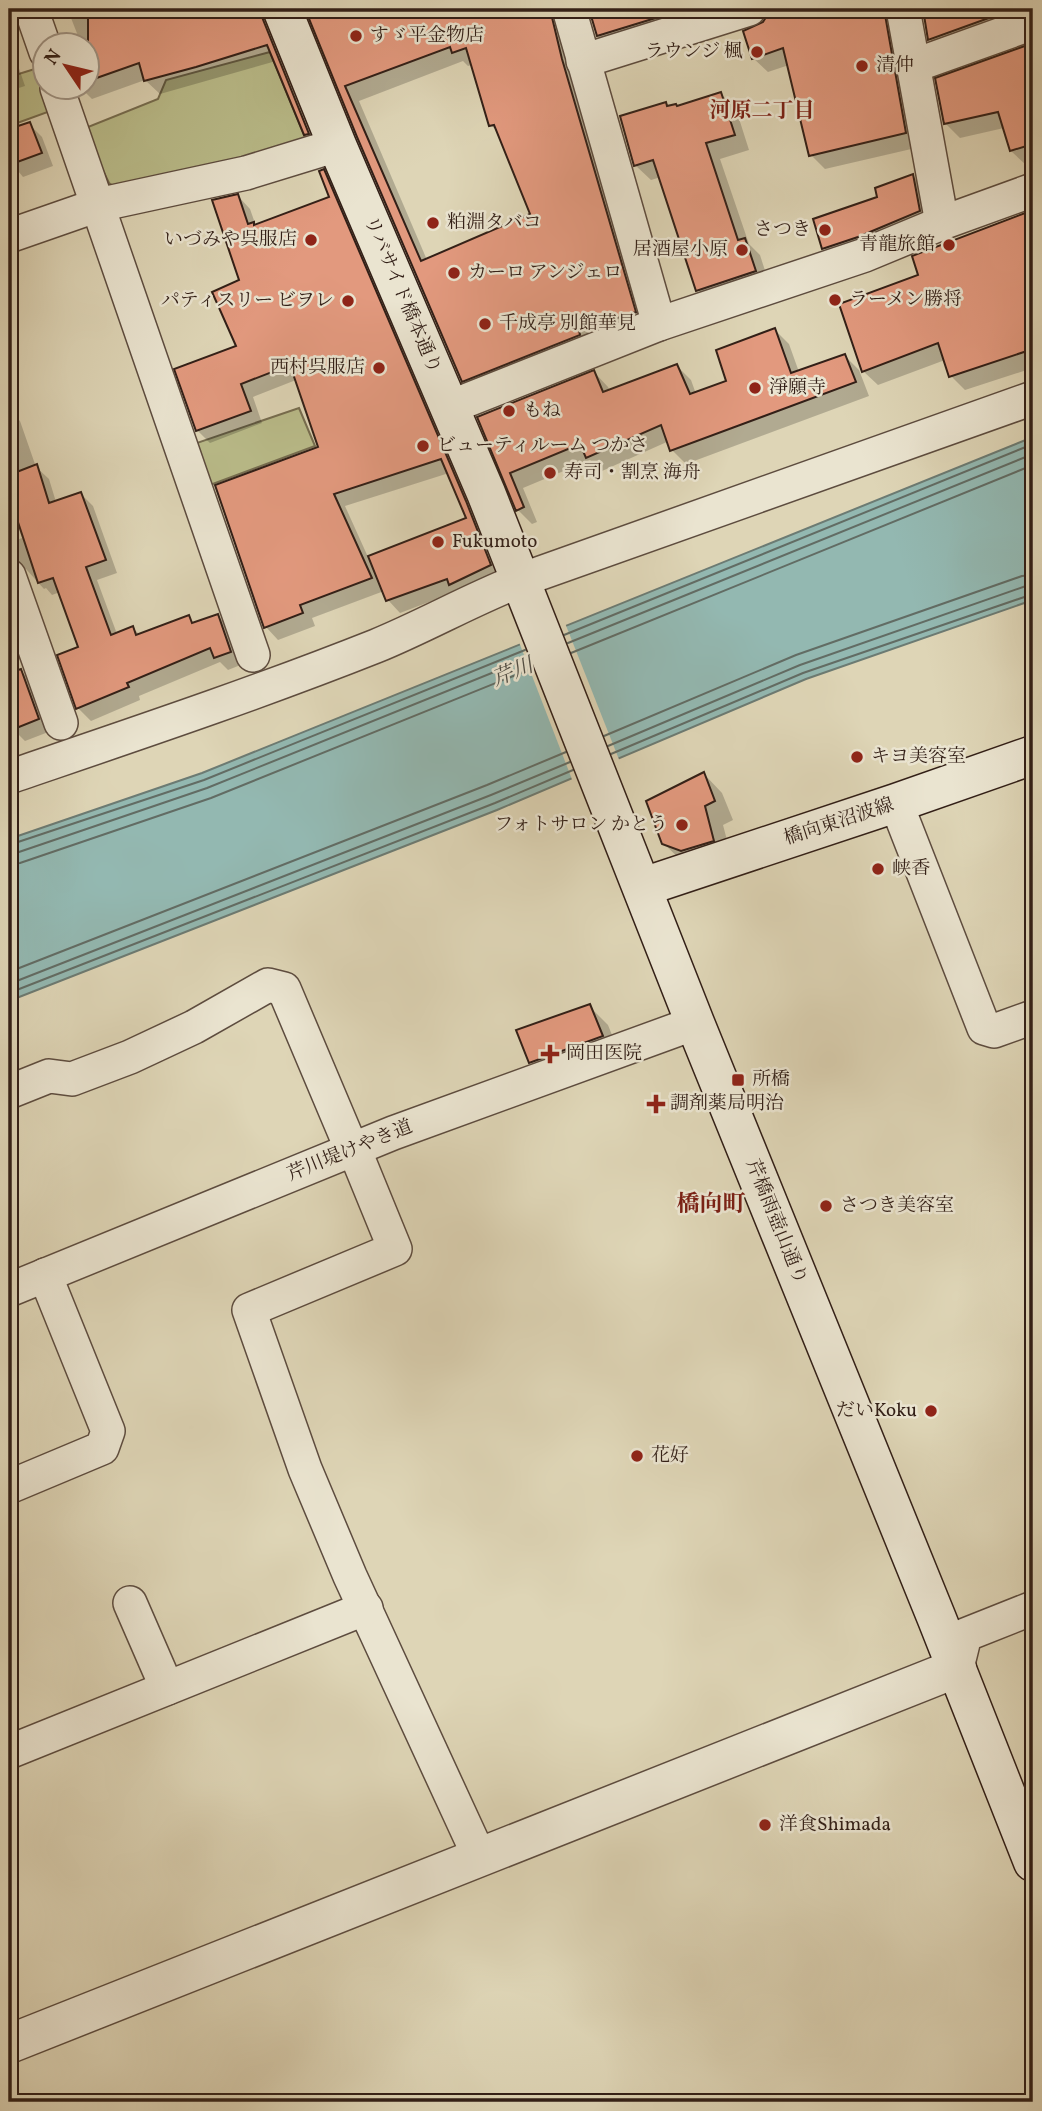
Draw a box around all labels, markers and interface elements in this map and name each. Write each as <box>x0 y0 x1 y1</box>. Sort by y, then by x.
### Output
place label: すゞ平金物店 <box>370 23 484 49</box>
marker: すゞ平金物店 <box>348 28 364 44</box>
north arrow <box>32 32 102 102</box>
place label: ラウンジ 楓 <box>645 39 743 65</box>
text: N <box>39 44 68 71</box>
marker: ラウンジ 楓 <box>749 44 765 60</box>
place label: 清仲 <box>876 53 914 79</box>
marker: 清仲 <box>854 58 870 74</box>
district label: 河原二丁目 <box>710 97 815 126</box>
place label: 粕淵タバコ <box>447 210 542 236</box>
street label: リバサイド橋本通り <box>357 212 447 378</box>
marker: 粕淵タバコ <box>425 215 441 231</box>
place label: さつき <box>754 217 811 243</box>
marker: さつき <box>817 222 833 238</box>
place label: いづみや呉服店 <box>164 227 297 253</box>
marker: いづみや呉服店 <box>303 232 319 248</box>
place label: 青龍旅館 <box>859 232 935 258</box>
place label: 居酒屋小原 <box>633 237 728 263</box>
marker: 青龍旅館 <box>941 237 957 253</box>
marker: 居酒屋小原 <box>734 242 750 258</box>
place label: カーロ アンジェロ <box>468 260 622 286</box>
marker: カーロ アンジェロ <box>446 265 462 281</box>
place label: ラーメン勝将 <box>849 287 962 313</box>
place label: パティスリー ビヲレ <box>161 288 334 314</box>
marker: ラーメン勝将 <box>827 292 843 308</box>
marker: パティスリー ビヲレ <box>340 293 356 309</box>
place label: 千成亭 別館華見 <box>499 311 636 337</box>
marker: 千成亭 別館華見 <box>477 316 493 332</box>
place label: 西村呉服店 <box>270 355 365 381</box>
marker: 西村呉服店 <box>371 360 387 376</box>
place label: 淨願寺 <box>769 375 826 401</box>
marker: 淨願寺 <box>747 380 763 396</box>
place label: もね <box>523 398 561 424</box>
marker: もね <box>501 403 517 419</box>
place label: ビューティルーム つかさ <box>437 433 648 459</box>
marker: ビューティルーム つかさ <box>415 438 431 454</box>
place label: 寿司・割烹 海舟 <box>564 460 701 486</box>
marker: 寿司・割烹 海舟 <box>542 465 558 481</box>
place label: Fukumoto <box>452 529 537 555</box>
marker: Fukumoto <box>430 534 446 550</box>
water label: 芹川 <box>488 651 540 694</box>
place label: キヨ美容室 <box>871 744 966 770</box>
marker: キヨ美容室 <box>849 749 865 765</box>
street label: 橋向東沼波線 <box>781 792 897 852</box>
place label: フォトサロン かとう <box>494 812 668 838</box>
marker: フォトサロン かとう <box>674 817 690 833</box>
place label: 峡香 <box>892 856 930 882</box>
marker: 峡香 <box>870 861 886 877</box>
place label: 岡田医院 <box>566 1041 642 1067</box>
marker: 岡田医院 <box>540 1044 560 1064</box>
place label: 所橋 <box>752 1067 790 1093</box>
marker: 所橋 <box>730 1072 746 1088</box>
place label: 調剤薬局明治 <box>670 1091 784 1117</box>
marker: 調剤薬局明治 <box>648 1096 664 1112</box>
street label: 芹川堤けやき道 <box>283 1114 417 1188</box>
street label: 芹橋雨壺山通り <box>739 1155 813 1289</box>
district label: 橋向町 <box>677 1189 746 1221</box>
place label: さつき美容室 <box>840 1193 954 1219</box>
marker: さつき美容室 <box>818 1198 834 1214</box>
place label: だいKoku <box>836 1398 917 1424</box>
marker: だいKoku <box>923 1403 939 1419</box>
place label: 花好 <box>651 1443 689 1469</box>
marker: 花好 <box>629 1448 645 1464</box>
place label: 洋食Shimada <box>779 1812 891 1838</box>
marker: 洋食Shimada <box>757 1817 773 1833</box>

